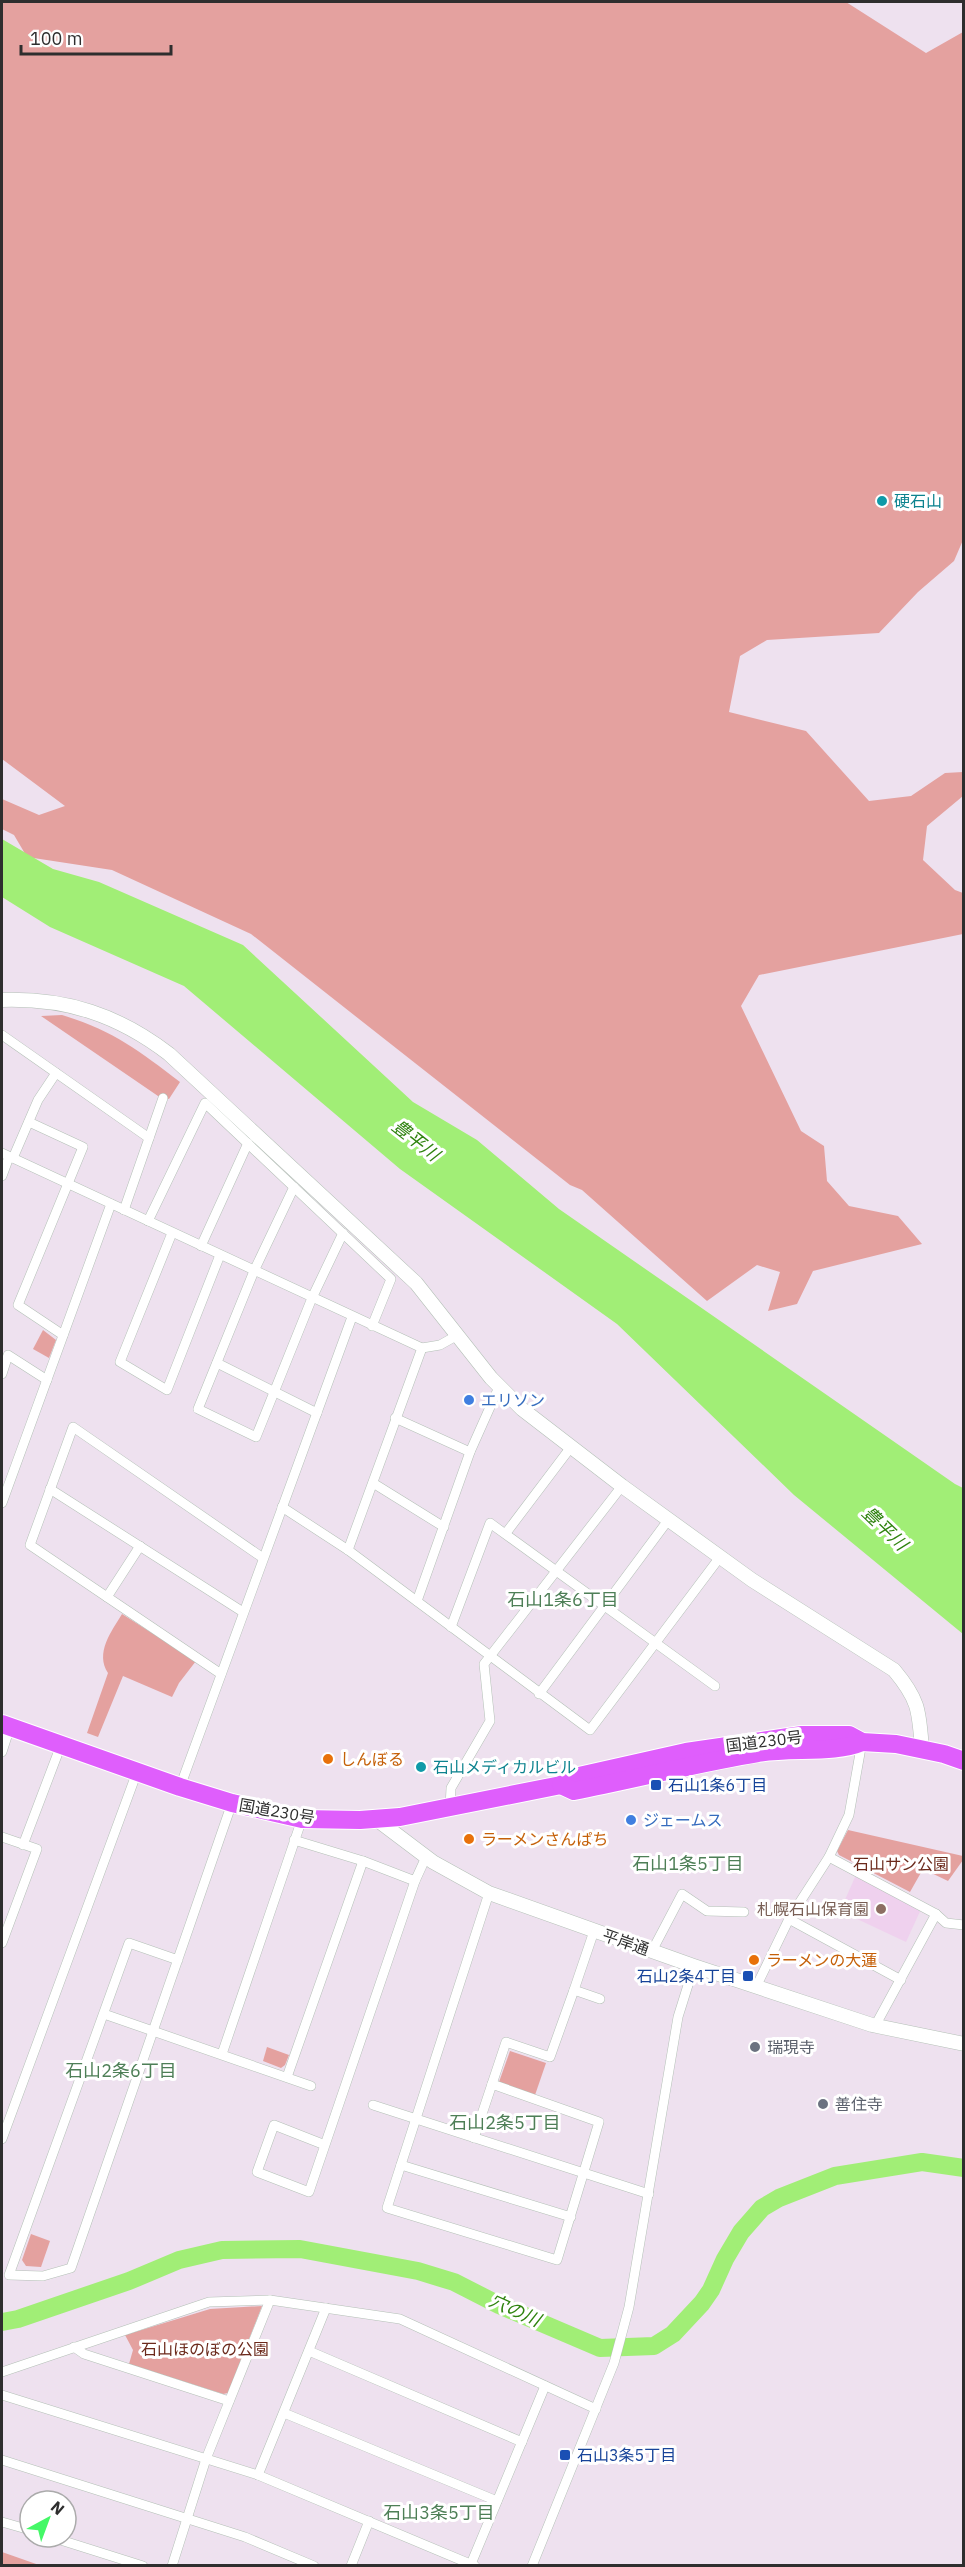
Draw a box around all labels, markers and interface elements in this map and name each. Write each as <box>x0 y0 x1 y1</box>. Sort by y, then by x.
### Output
scale bar <box>21 18 171 56</box>
text: 100 m <box>30 27 82 50</box>
place label: 硬石山 <box>894 491 942 511</box>
marker: 硬石山 <box>875 494 889 508</box>
water label: 豊平川 <box>388 1114 446 1167</box>
place label: エリソン <box>481 1390 545 1410</box>
marker: エリソン <box>462 1393 476 1407</box>
water label: 豊平川 <box>858 1501 914 1556</box>
district label: 石山1条6丁目 <box>507 1588 619 1611</box>
street label: 国道230号 <box>725 1726 803 1756</box>
place label: しんぼる <box>340 1749 404 1769</box>
marker: しんぼる <box>321 1752 335 1766</box>
place label: 石山メディカルビル <box>433 1757 576 1777</box>
marker: 石山メディカルビル <box>414 1760 428 1774</box>
place label: 石山1条6丁目 <box>668 1775 767 1795</box>
marker: 石山1条6丁目 <box>649 1778 663 1792</box>
street label: 国道230号 <box>237 1794 317 1828</box>
place label: ジェームス <box>643 1810 723 1830</box>
marker: ジェームス <box>624 1813 638 1827</box>
place label: ラーメンさんぱち <box>481 1829 608 1849</box>
marker: ラーメンさんぱち <box>462 1832 476 1846</box>
district label: 石山1条5丁目 <box>632 1852 744 1875</box>
park label: 石山サン公園 <box>853 1854 949 1874</box>
place label: 札幌石山保育園 <box>757 1899 869 1919</box>
marker: 札幌石山保育園 <box>874 1902 888 1916</box>
street label: 平岸通 <box>600 1925 652 1959</box>
place label: ラーメンの大蓮 <box>766 1950 877 1970</box>
marker: ラーメンの大蓮 <box>747 1953 761 1967</box>
place label: 石山2条4丁目 <box>637 1966 736 1986</box>
marker: 石山2条4丁目 <box>741 1969 755 1983</box>
place label: 瑞現寺 <box>767 2037 815 2057</box>
marker: 瑞現寺 <box>748 2040 762 2054</box>
district label: 石山2条6丁目 <box>65 2059 177 2082</box>
place label: 善住寺 <box>835 2094 883 2114</box>
marker: 善住寺 <box>816 2097 830 2111</box>
district label: 石山2条5丁目 <box>449 2111 561 2134</box>
water label: 穴の川 <box>486 2289 546 2332</box>
park label: 石山ほのぼの公園 <box>141 2339 269 2359</box>
place label: 石山3条5丁目 <box>577 2445 676 2465</box>
marker: 石山3条5丁目 <box>558 2448 572 2462</box>
north arrow <box>18 2489 78 2549</box>
text: N <box>47 2496 69 2519</box>
district label: 石山3条5丁目 <box>383 2501 495 2524</box>

